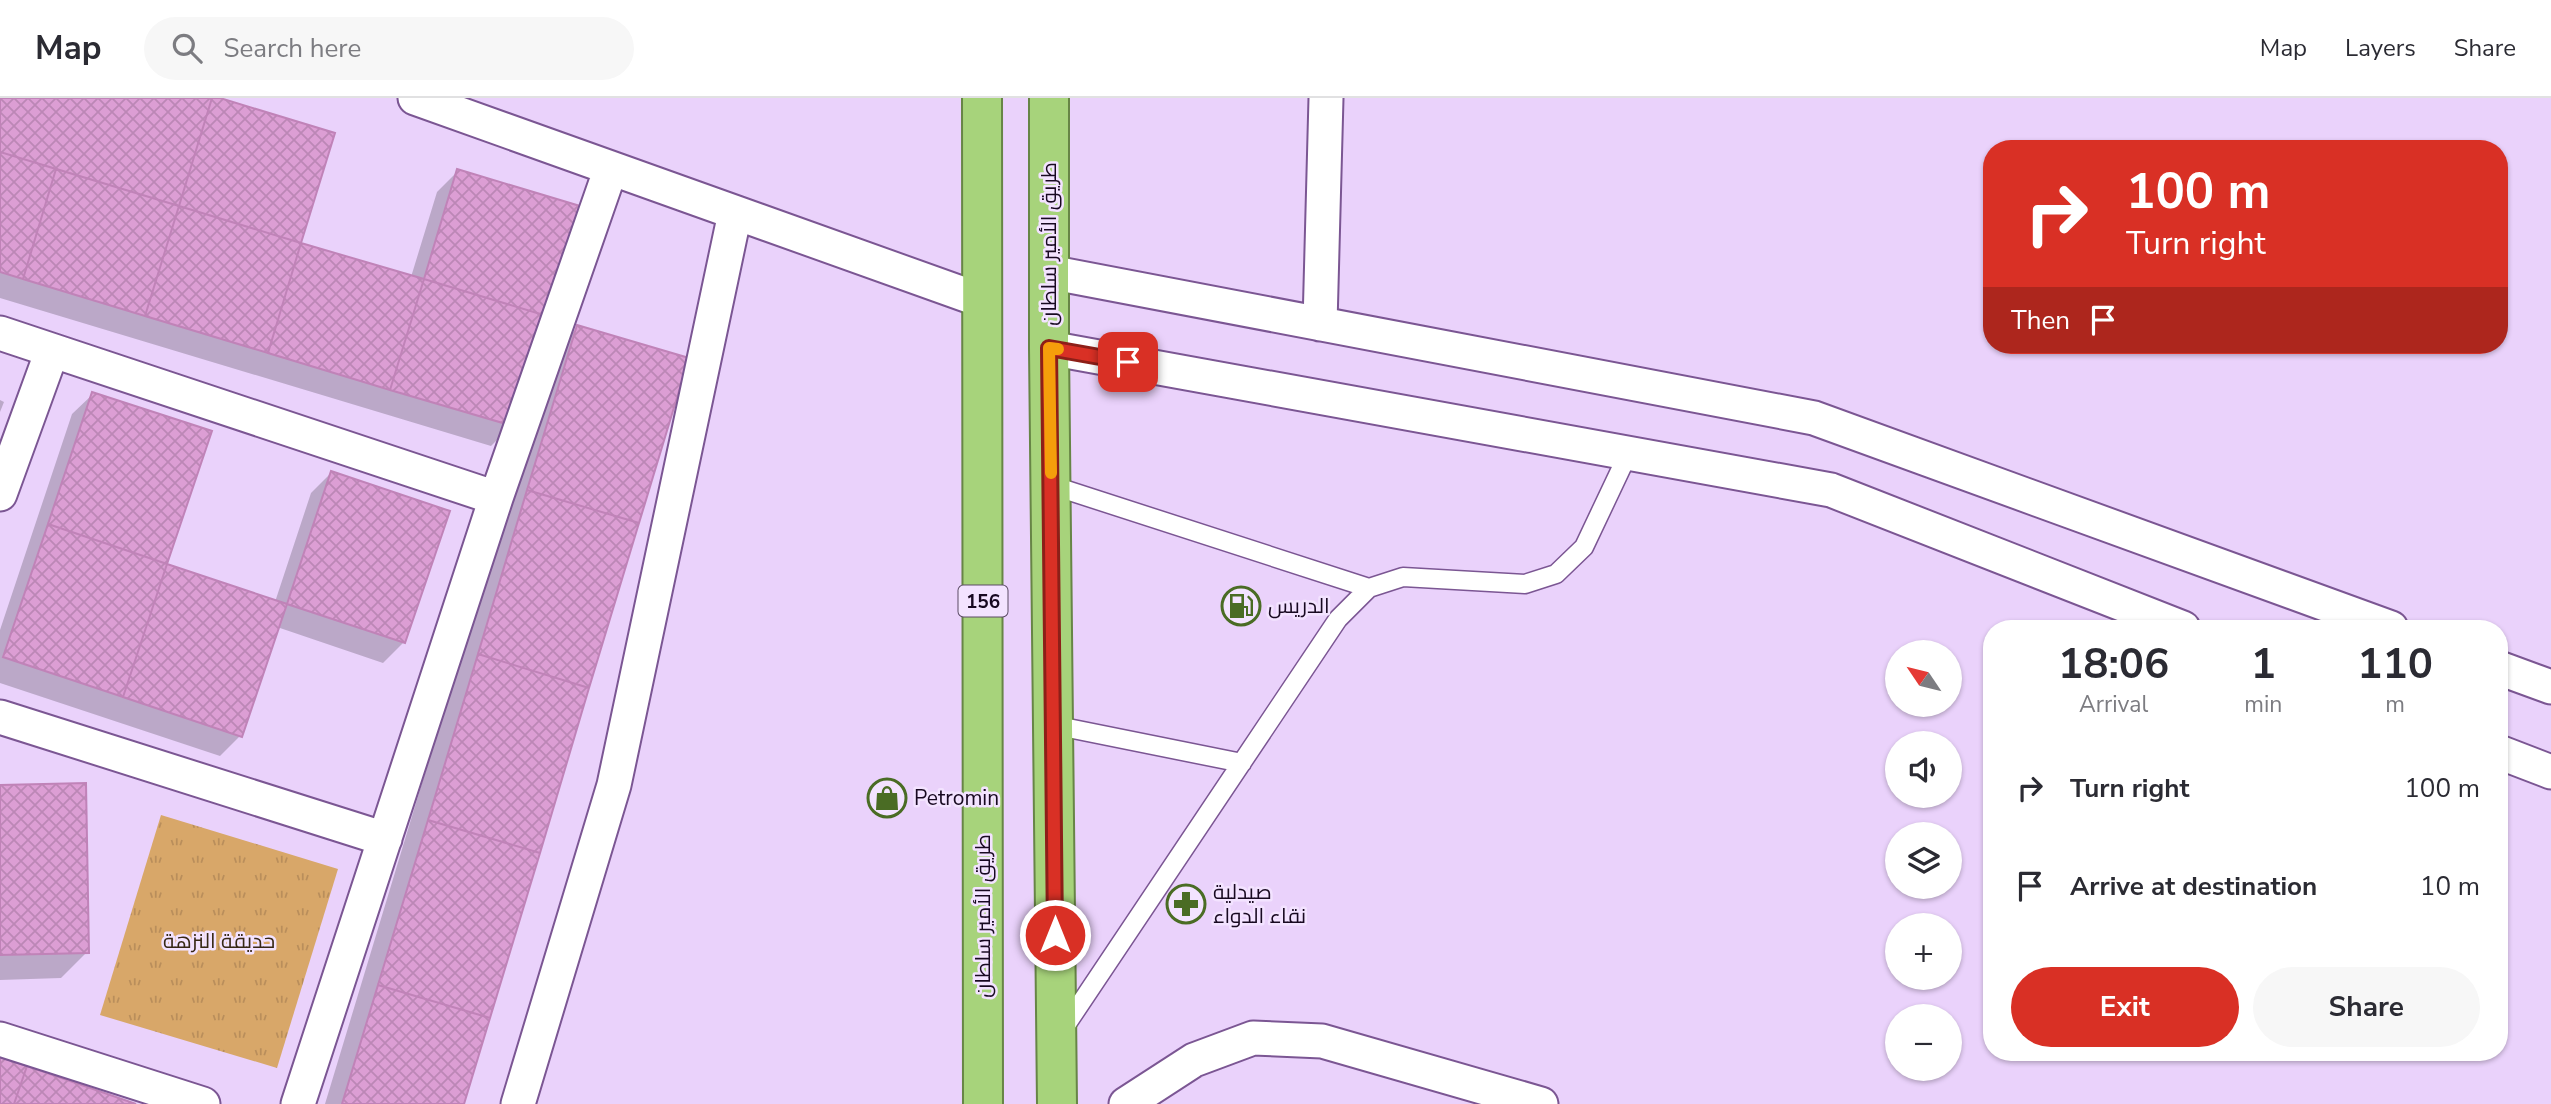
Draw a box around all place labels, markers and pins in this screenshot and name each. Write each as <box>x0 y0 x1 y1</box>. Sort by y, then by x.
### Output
pin <box>1098 332 1158 392</box>
fuel station icon: الدريس <box>1220 585 1262 627</box>
place label: الدريس <box>1268 592 1330 620</box>
shop icon: Petromin <box>866 777 908 819</box>
place label: Petromin <box>914 784 999 812</box>
place label: صيدلية نقاء الدواء <box>1213 878 1306 930</box>
pharmacy icon: صيدلية نقاء الدواء <box>1165 883 1207 925</box>

